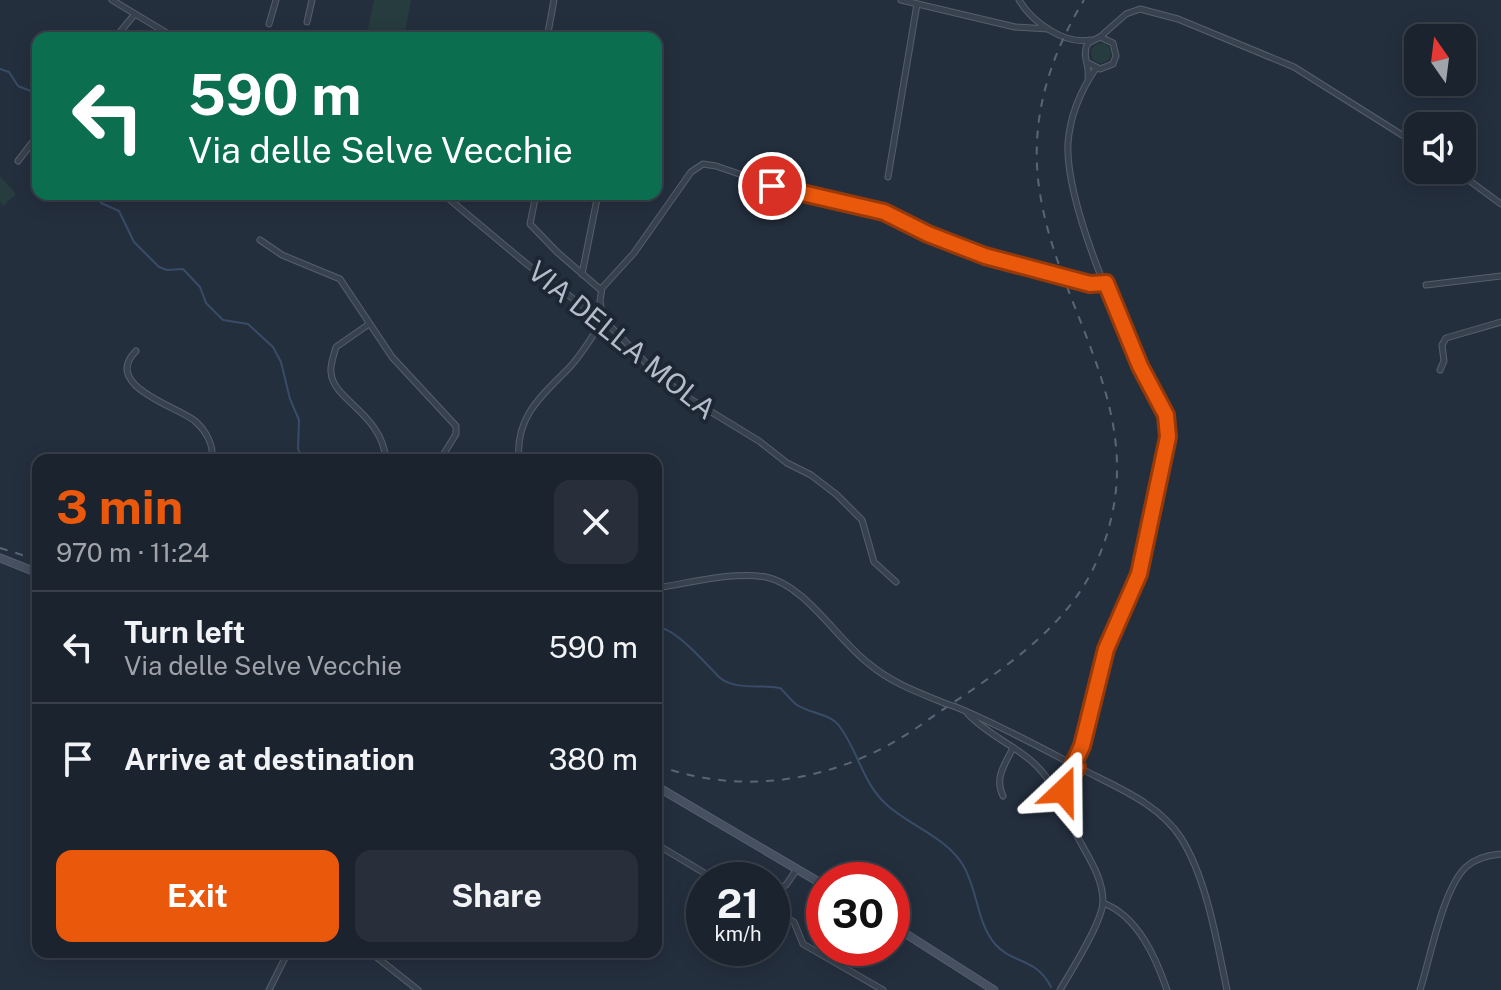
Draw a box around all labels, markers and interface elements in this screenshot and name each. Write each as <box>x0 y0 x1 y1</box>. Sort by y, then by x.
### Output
north arrow <box>1404 24 1476 96</box>
map controls <box>1404 24 1476 184</box>
text: 590 m <box>188 62 361 128</box>
icon: left <box>56 64 160 168</box>
button: sound <box>1404 112 1476 184</box>
text: Via delle Selve Vecchie <box>188 129 573 171</box>
pin <box>738 152 806 220</box>
icon: arrive <box>750 164 794 208</box>
street label: VIA DELLA MOLA <box>522 254 723 425</box>
text: 3 min <box>56 478 183 535</box>
button: close <box>554 480 638 564</box>
text: 970 m · 11:24 <box>56 537 209 568</box>
text: Turn left <box>124 614 245 650</box>
icon: left <box>56 625 100 669</box>
text: 590 m <box>549 629 638 665</box>
text: Via delle Selve Vecchie <box>124 650 402 681</box>
icon: arrive <box>56 737 100 781</box>
text: Arrive at destination <box>124 741 415 777</box>
text: 380 m <box>548 741 638 777</box>
position arrow <box>1021 749 1105 833</box>
button: Exit <box>56 850 339 942</box>
button: Share <box>355 850 638 942</box>
speed limit sign: 30 <box>806 862 910 966</box>
text: 21 <box>717 880 759 927</box>
text: km/h <box>714 922 762 946</box>

